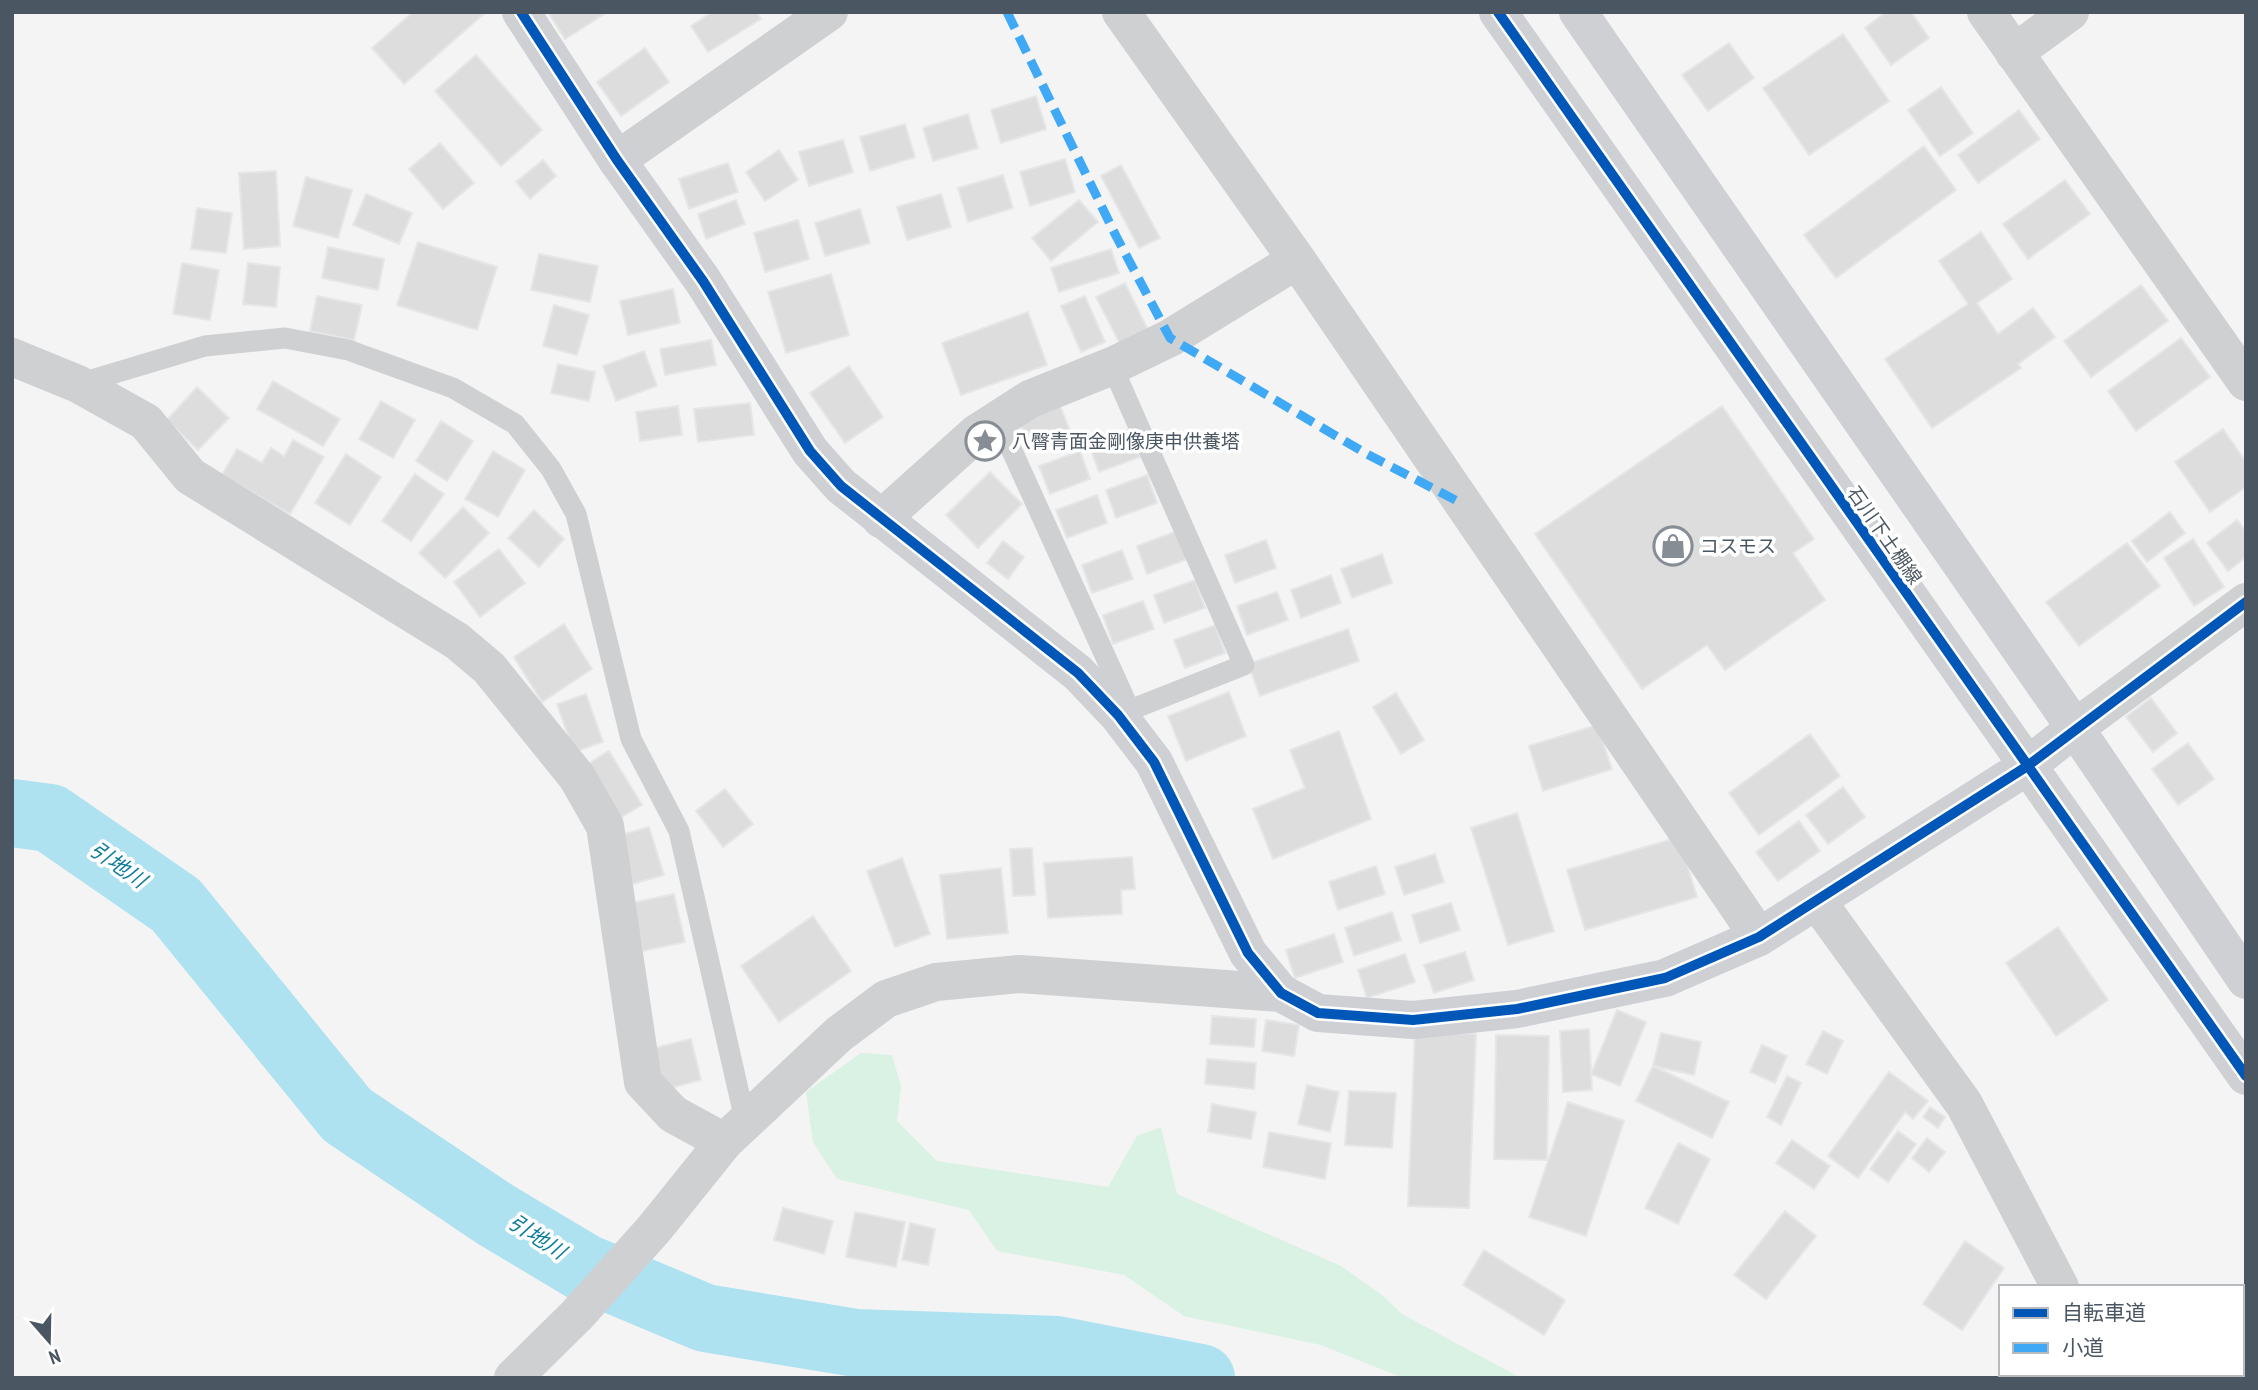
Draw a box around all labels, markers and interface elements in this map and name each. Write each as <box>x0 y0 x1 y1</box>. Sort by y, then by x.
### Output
place icon: 八臀青面金剛像庚申供養塔 <box>964 420 1006 462</box>
place label: 八臀青面金剛像庚申供養塔 <box>1012 429 1240 453</box>
street label: 石川下土棚線 <box>1842 481 1928 589</box>
shop icon: コスモス <box>1652 525 1694 567</box>
place label: コスモス <box>1700 534 1776 558</box>
water label: 引地川 <box>85 835 153 895</box>
water label: 引地川 <box>504 1208 573 1266</box>
legend <box>1999 1285 2244 1376</box>
text: 自転車道 <box>2062 1299 2146 1326</box>
north arrow <box>14 1306 84 1376</box>
text: 小道 <box>2062 1334 2104 1361</box>
text: N <box>46 1344 64 1370</box>

